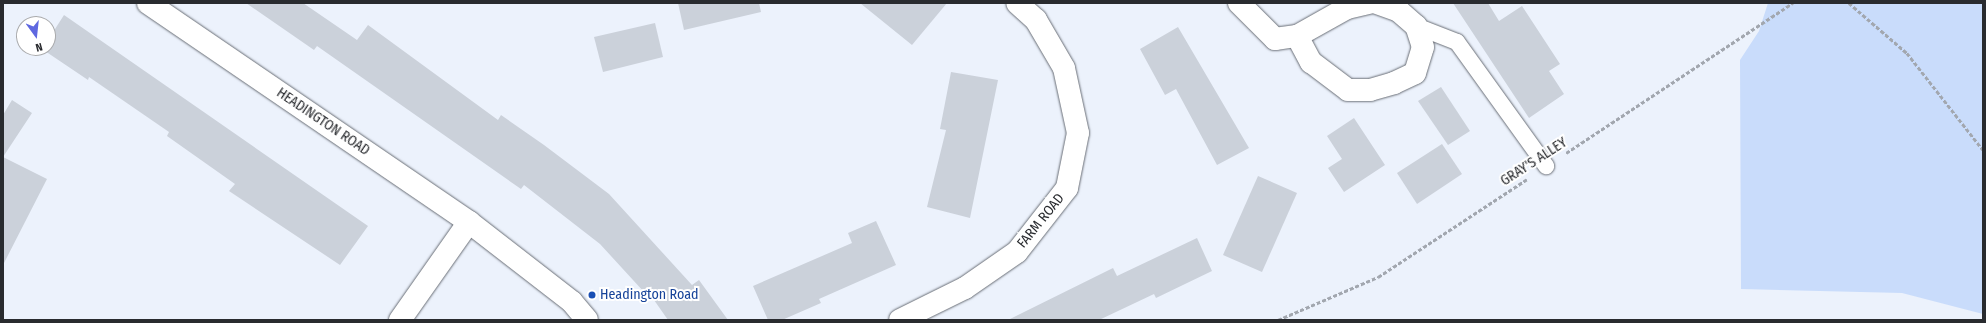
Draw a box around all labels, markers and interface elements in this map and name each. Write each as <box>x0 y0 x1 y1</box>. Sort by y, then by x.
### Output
north arrow <box>16 16 56 56</box>
text: N <box>34 40 44 54</box>
street label: HEADINGTON ROAD <box>273 85 373 159</box>
street label: GRAY'S ALLEY <box>1498 134 1570 190</box>
street label: FARM ROAD <box>1014 190 1068 252</box>
place label: Headington Road <box>600 287 699 303</box>
marker: Headington Road <box>587 290 597 300</box>

